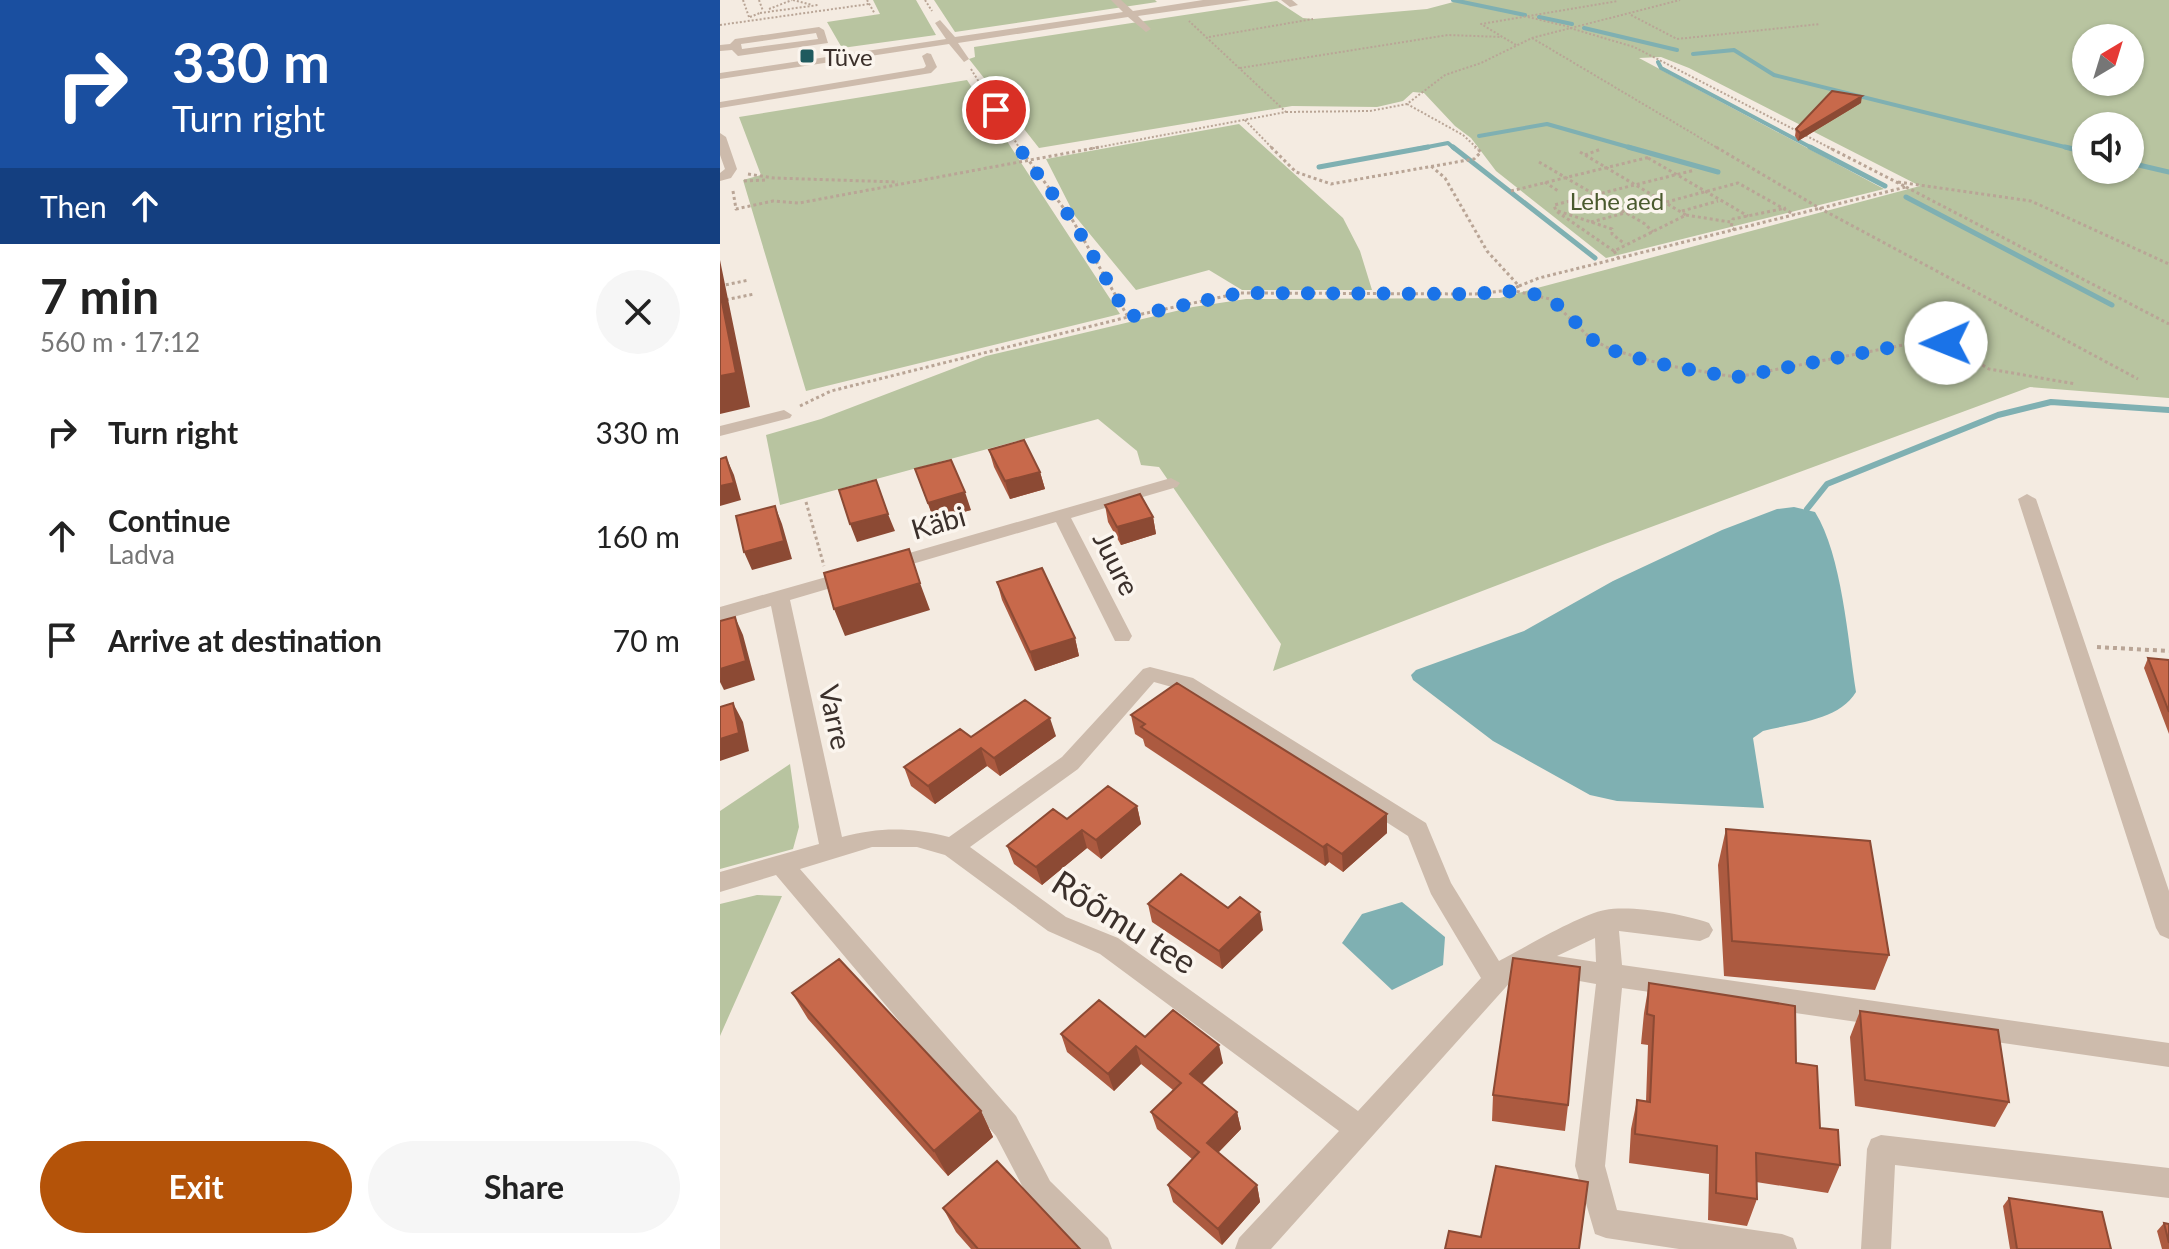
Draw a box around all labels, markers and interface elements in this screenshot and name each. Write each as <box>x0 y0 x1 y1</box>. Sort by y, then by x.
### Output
north arrow <box>2072 24 2144 96</box>
map controls <box>2072 24 2144 184</box>
text: 330 m <box>172 28 330 95</box>
icon: right <box>40 32 144 136</box>
place label: Tüve <box>823 42 873 71</box>
marker: Tüve <box>798 47 816 65</box>
pin <box>962 76 1030 144</box>
icon: arrive <box>974 88 1018 132</box>
text: Turn right <box>172 96 325 140</box>
button: sound <box>2072 112 2144 184</box>
icon: ahead <box>123 184 167 228</box>
park label: Lehe aed <box>1570 186 1664 215</box>
text: Then <box>40 188 107 224</box>
text: 7 min <box>40 267 159 324</box>
button: close <box>596 270 680 354</box>
position arrow <box>1904 301 1988 385</box>
text: 560 m · 17:12 <box>40 326 200 358</box>
icon: right <box>40 410 84 454</box>
text: Turn right <box>108 414 238 450</box>
text: 330 m <box>595 414 680 450</box>
street label: Käbi <box>907 498 969 546</box>
text: Continue <box>108 502 231 538</box>
icon: ahead <box>40 514 84 558</box>
text: 160 m <box>595 518 680 554</box>
street label: Juure <box>1087 525 1147 601</box>
text: Ladva <box>108 538 175 570</box>
icon: arrive <box>40 618 84 662</box>
text: Arrive at destination <box>108 622 382 658</box>
text: 70 m <box>613 622 680 658</box>
street label: Varre <box>813 681 859 753</box>
street label: Rõõmu tee <box>1045 861 1205 981</box>
button: Exit <box>40 1141 352 1233</box>
button: Share <box>368 1141 680 1233</box>

